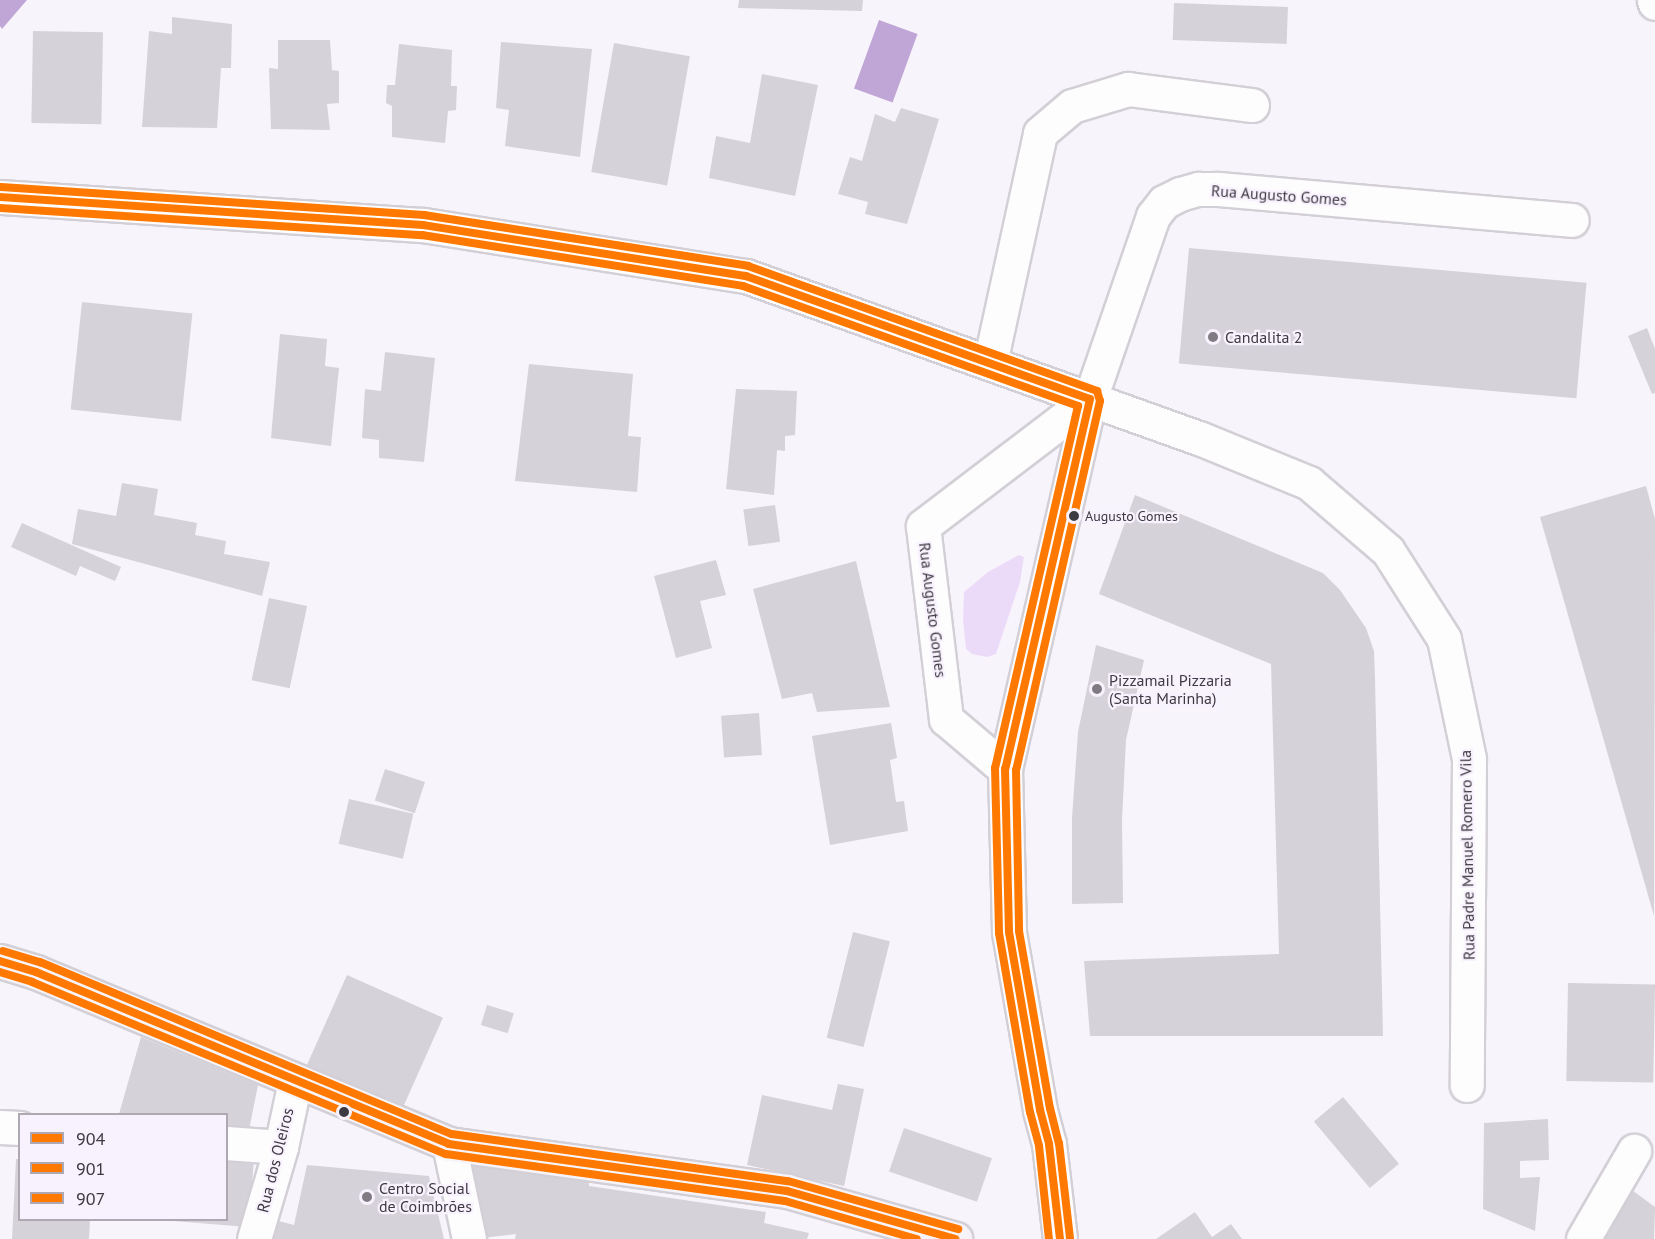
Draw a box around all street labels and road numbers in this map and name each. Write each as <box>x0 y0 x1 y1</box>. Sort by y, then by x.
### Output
street label: Rua Augusto Gomes <box>1210 181 1348 209</box>
street label: Rua Augusto Gomes <box>915 541 951 679</box>
street label: Rua Padre Manuel Romero Vila <box>1456 749 1478 961</box>
street label: Rua dos Oleiros <box>253 1106 297 1214</box>

